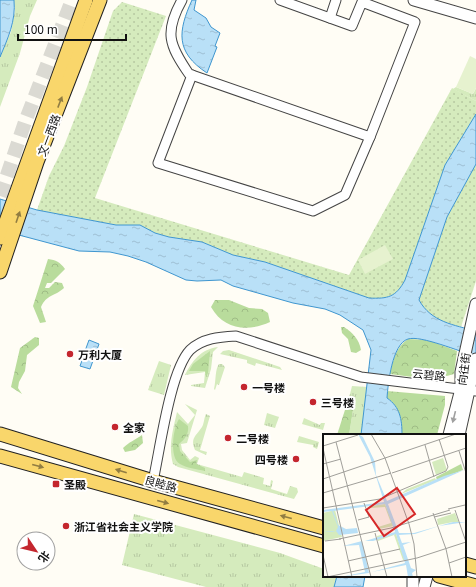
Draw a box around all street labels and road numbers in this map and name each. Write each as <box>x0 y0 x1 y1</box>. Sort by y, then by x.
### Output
street label: 文一西路 <box>33 112 63 158</box>
street label: 向往街 <box>453 352 473 386</box>
street label: 云碧路 <box>412 364 446 384</box>
street label: 良睦路 <box>143 471 179 495</box>

